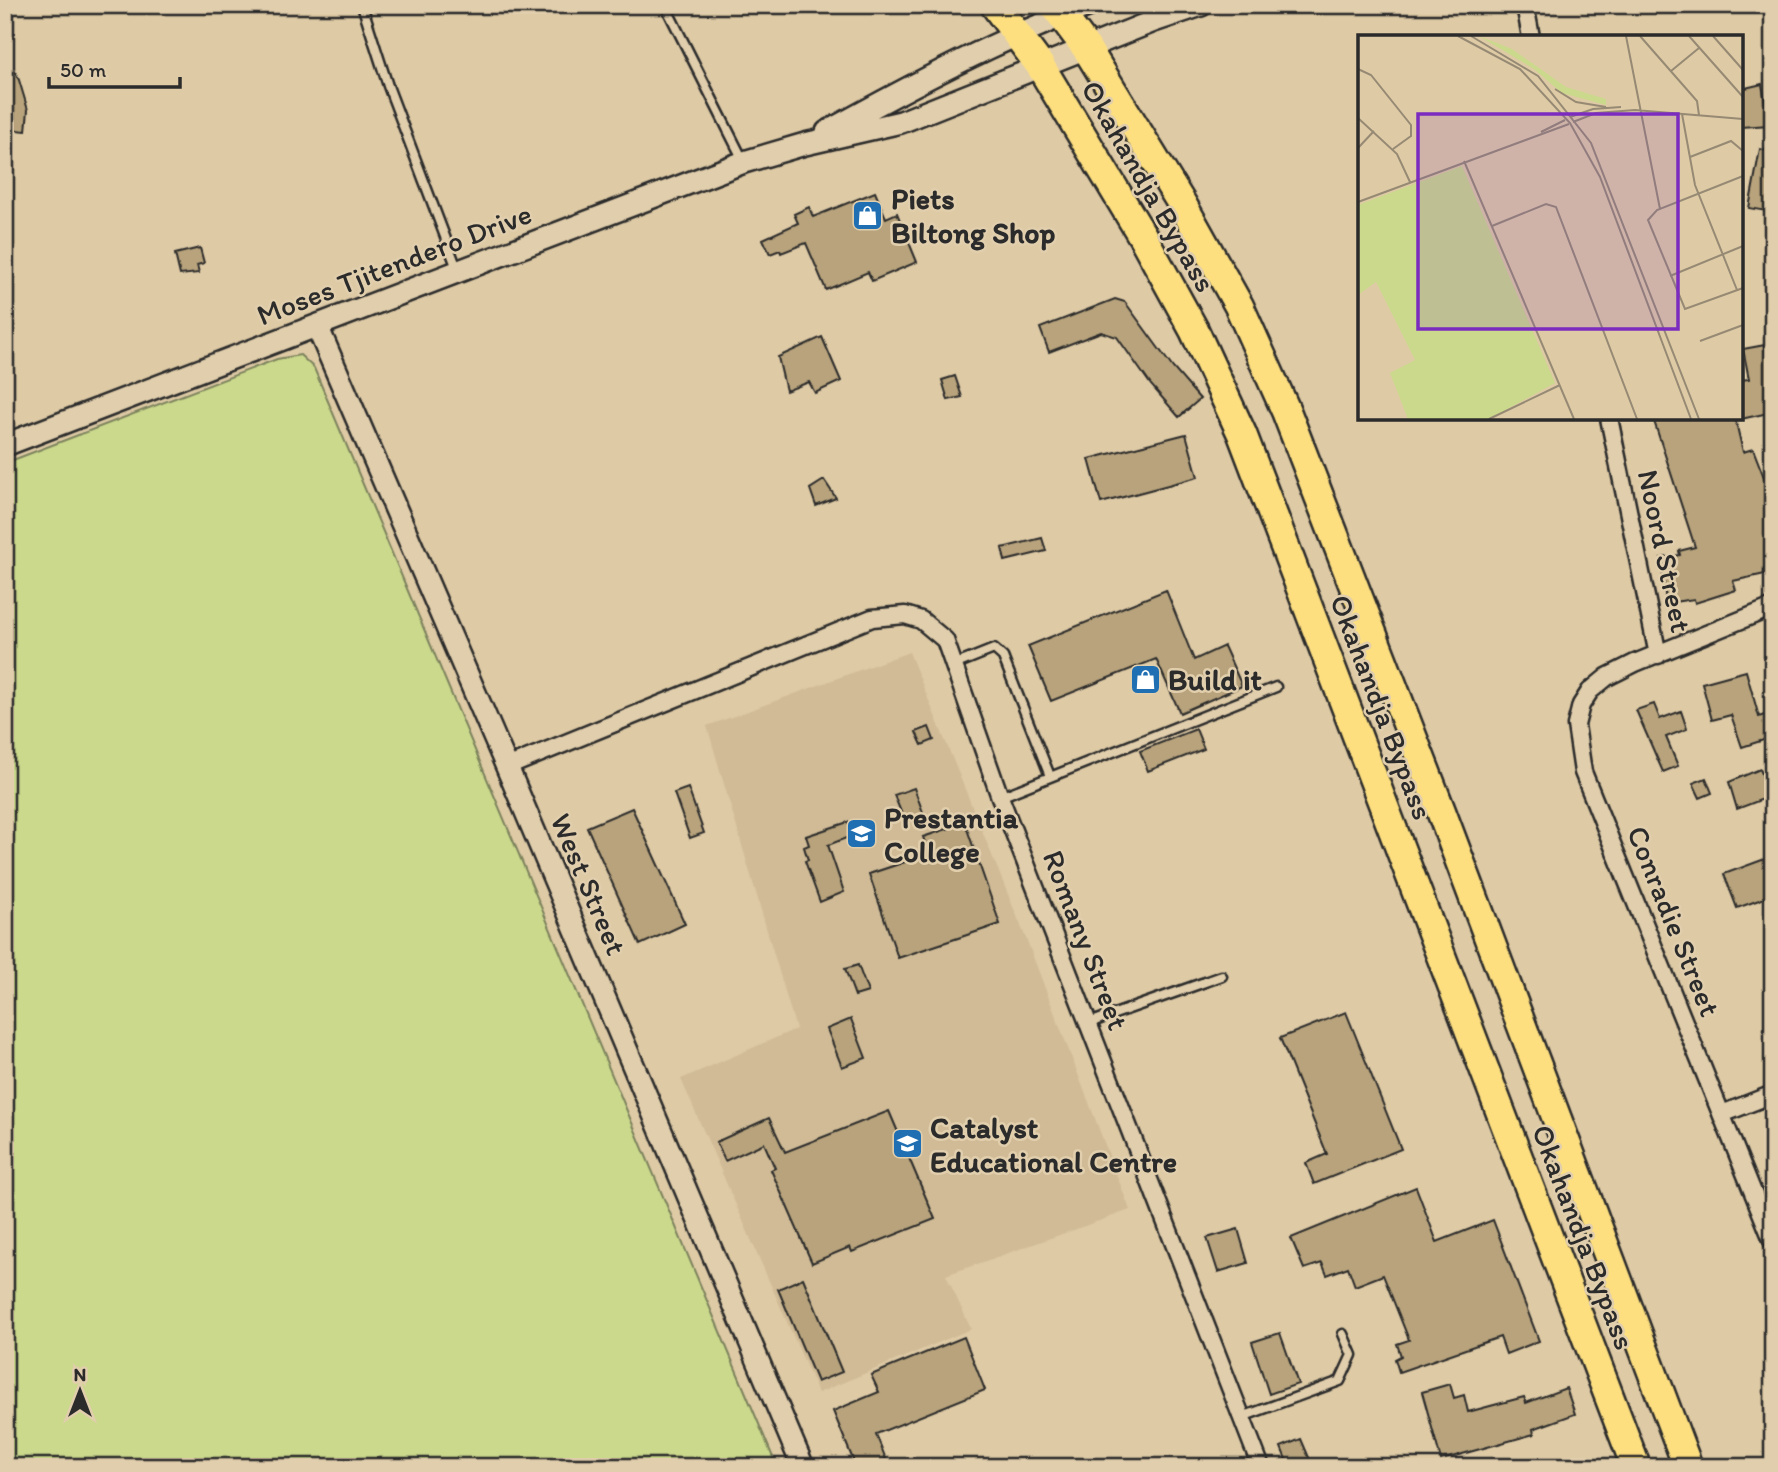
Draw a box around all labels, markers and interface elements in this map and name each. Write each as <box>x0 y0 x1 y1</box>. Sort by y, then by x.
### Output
inset map <box>1358 35 1743 420</box>
scale bar <box>49 46 180 90</box>
text: 50 m <box>60 57 107 82</box>
street label: Okahandja Bypass <box>1073 74 1225 298</box>
place label: Piets Biltong Shop <box>891 180 1056 251</box>
street label: Moses Tjitendero Drive <box>251 194 537 334</box>
shop icon: Piets Biltong Shop <box>851 198 885 232</box>
street label: Noord Street <box>1630 466 1700 636</box>
street label: Okahandja Bypass <box>1322 589 1442 825</box>
place label: Build it <box>1168 661 1262 698</box>
shop icon: Build it <box>1128 662 1162 696</box>
place label: Prestantia College <box>884 799 1019 870</box>
street label: West Street <box>543 808 635 960</box>
school or university icon: Prestantia College <box>844 817 878 851</box>
street label: Conradie Street <box>1619 820 1729 1022</box>
street label: Romany Street <box>1035 845 1137 1035</box>
place label: Catalyst Educational Centre <box>930 1109 1177 1180</box>
street label: Okahandja Bypass <box>1524 1119 1644 1355</box>
school or university icon: Catalyst Educational Centre <box>890 1127 924 1161</box>
north arrow <box>46 1356 116 1426</box>
text: N <box>74 1363 86 1386</box>

